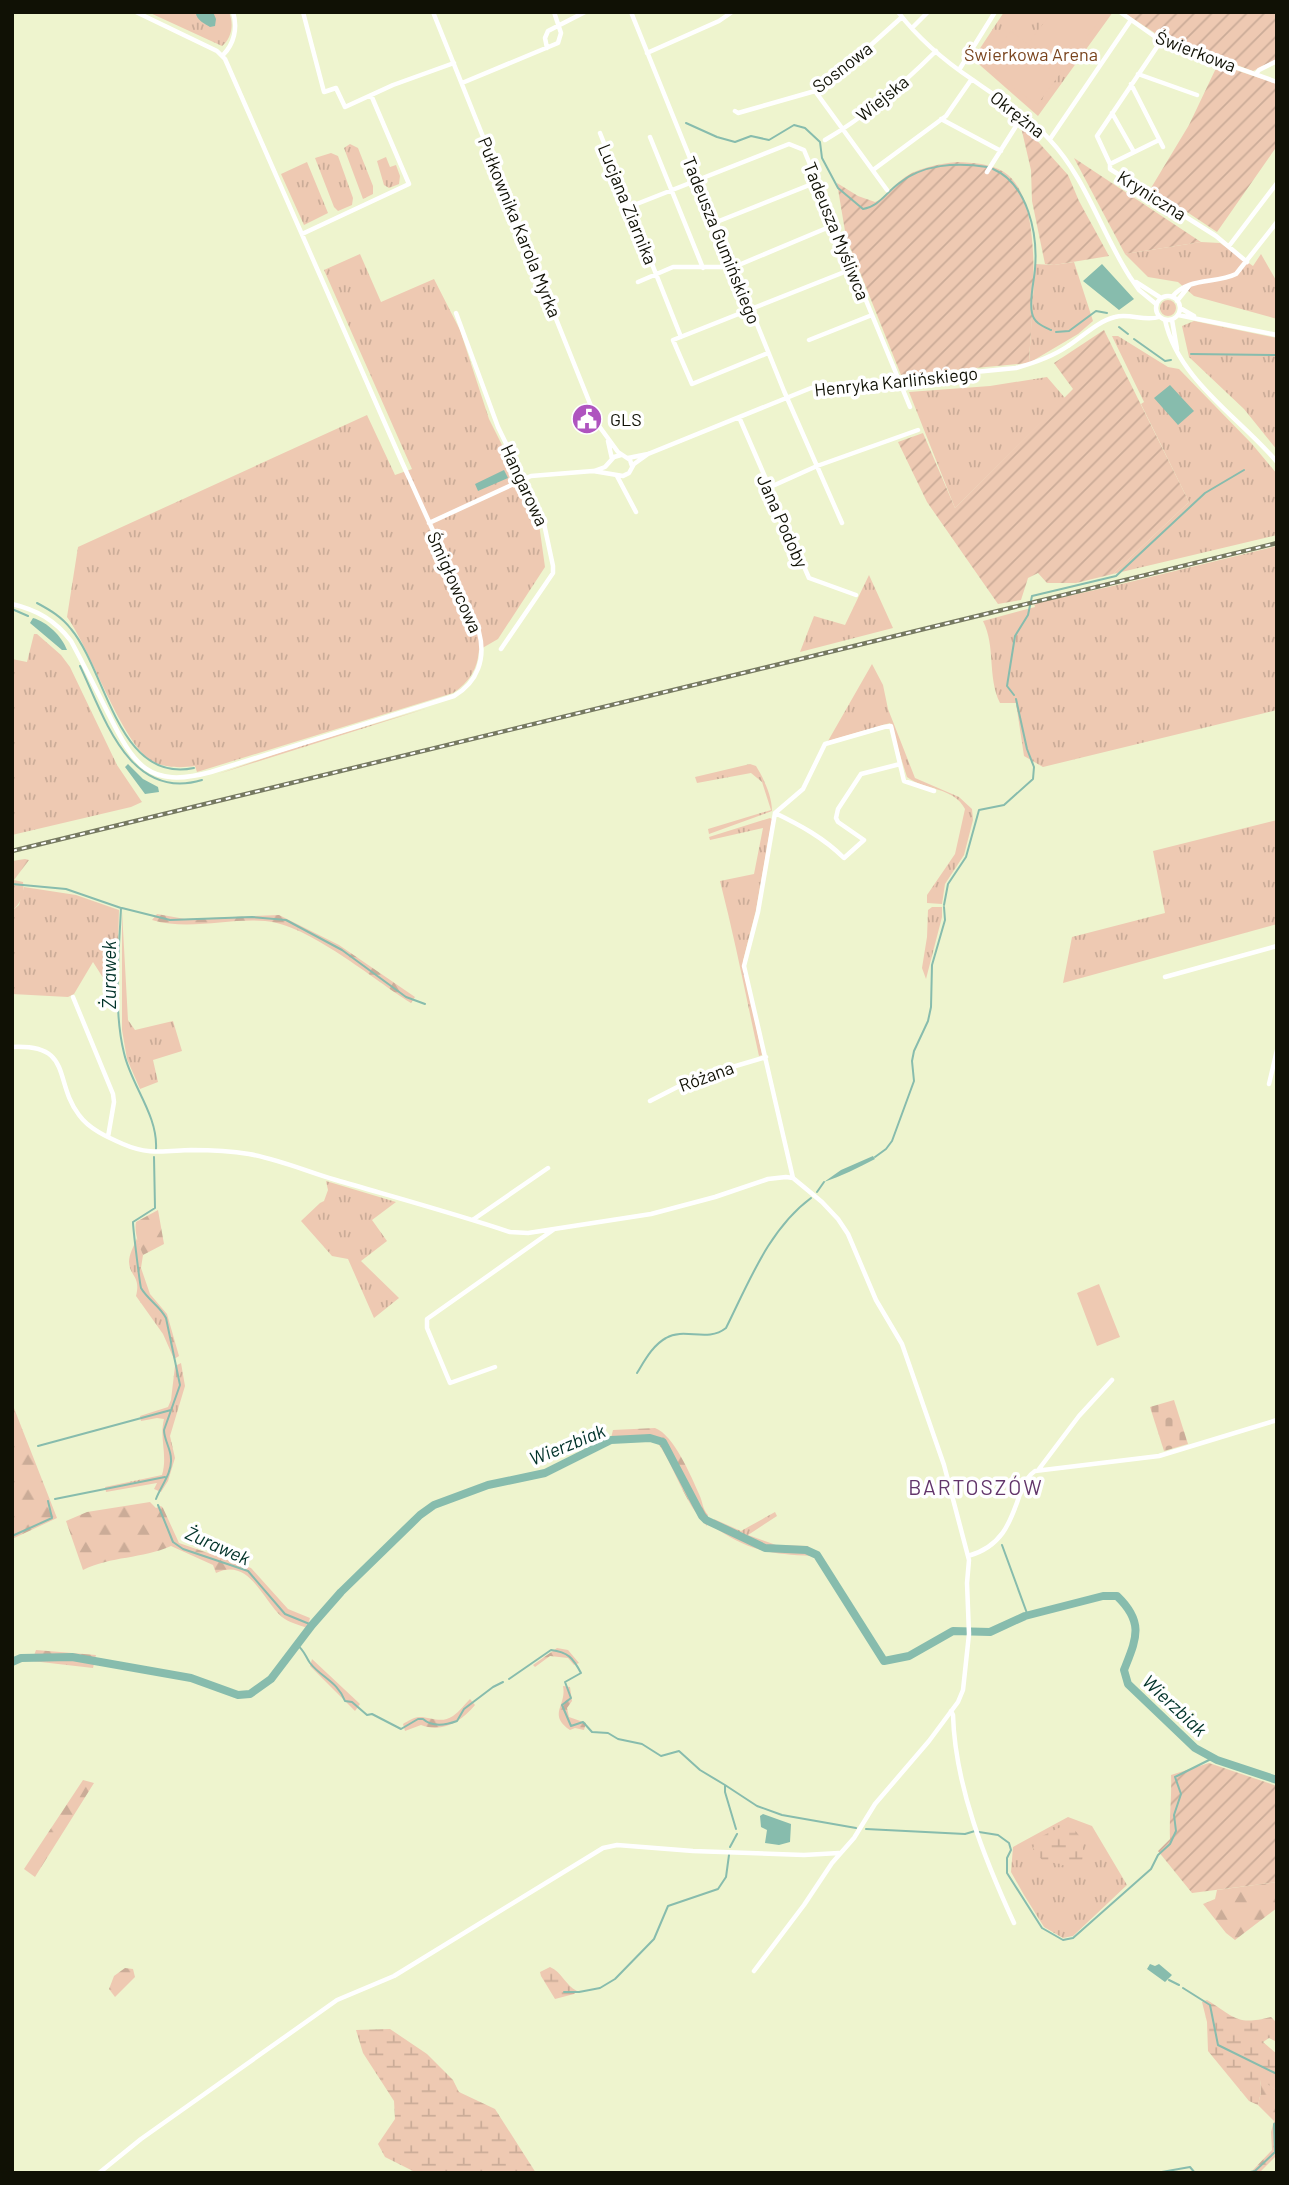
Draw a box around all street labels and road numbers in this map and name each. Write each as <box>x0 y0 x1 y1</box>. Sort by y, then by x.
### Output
street label: Świerkowa <box>1153 26 1239 76</box>
street label: Sosnowa <box>808 37 876 97</box>
street label: Wiejska <box>851 70 913 126</box>
street label: Okrężna <box>986 86 1050 142</box>
street label: Pułkownika Karola Myrka <box>474 134 566 320</box>
street label: Lucjana Ziarnika <box>594 141 662 267</box>
street label: Tadeusza Gumińskiego <box>678 153 766 327</box>
street label: Tadeusza Myśliwca <box>799 159 875 303</box>
street label: Kryniczna <box>1114 165 1190 225</box>
street label: Henryka Karlińskiego <box>813 361 979 401</box>
street label: Hangarowa <box>497 441 553 529</box>
street label: Jana Podoby <box>753 471 813 571</box>
street label: Śmigłowcowa <box>423 528 487 636</box>
street label: Różana <box>676 1056 736 1096</box>

